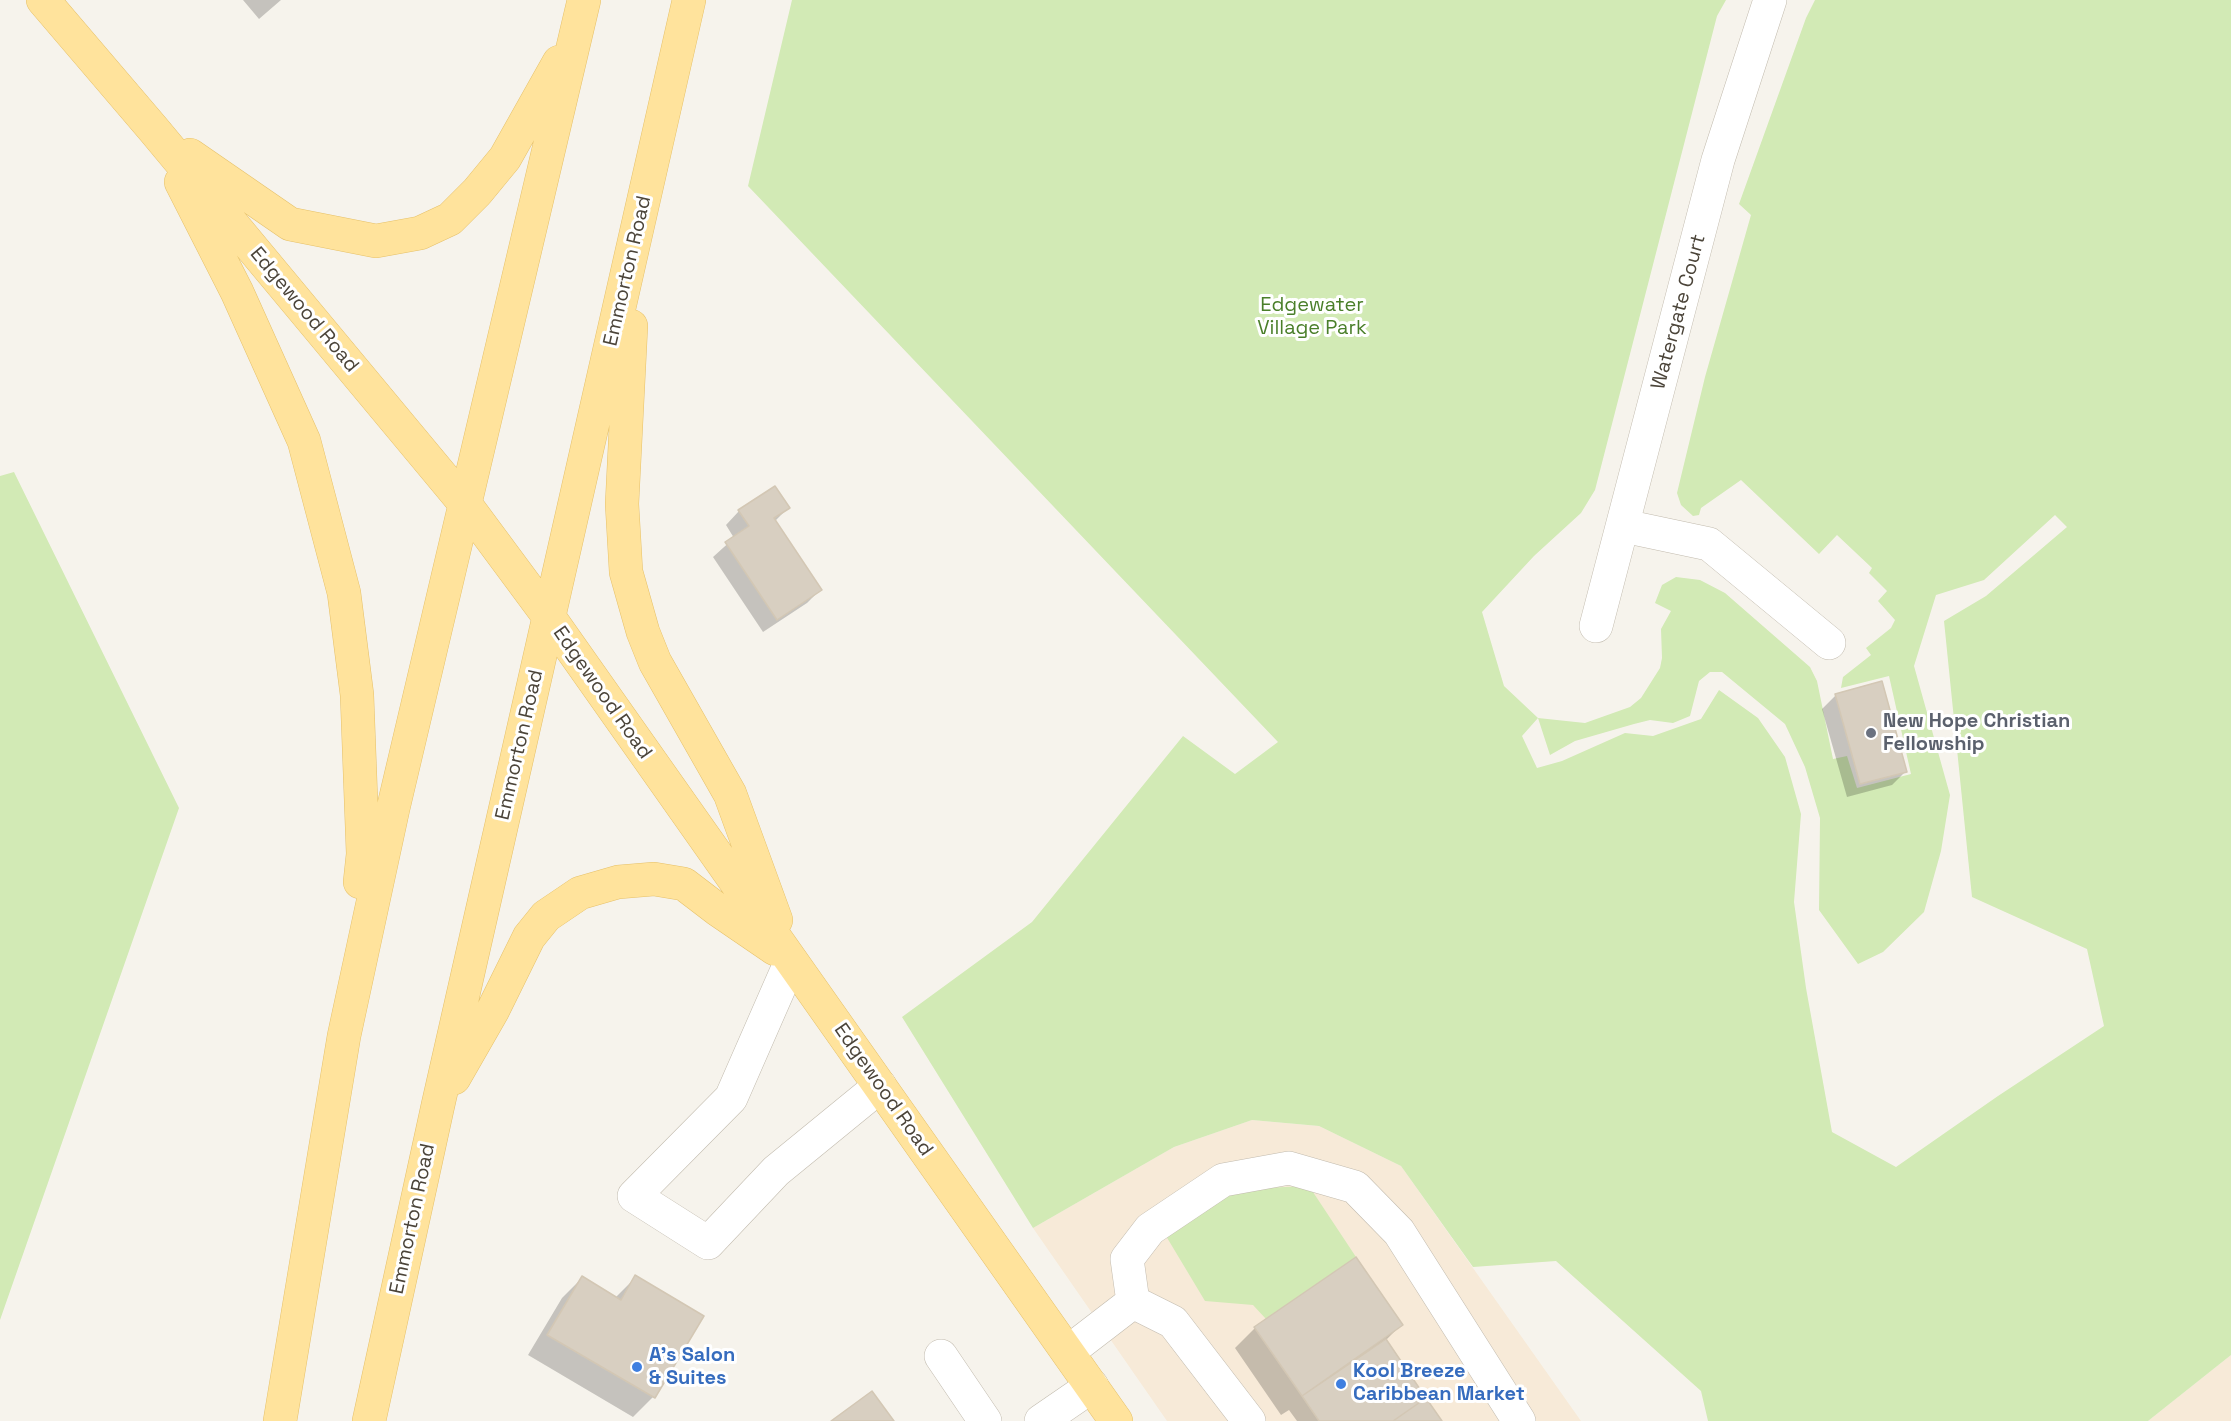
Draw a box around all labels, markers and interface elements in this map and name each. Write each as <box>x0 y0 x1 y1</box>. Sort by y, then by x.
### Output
street label: Emmorton Road <box>599 194 657 348</box>
street label: Watergate Court <box>1647 232 1711 392</box>
street label: Edgewood Road <box>245 242 363 378</box>
park label: Edgewater Village Park <box>1257 294 1367 341</box>
street label: Edgewood Road <box>547 622 657 764</box>
street label: Emmorton Road <box>491 668 549 822</box>
place label: New Hope Christian Fellowship <box>1883 710 2070 757</box>
marker: New Hope Christian Fellowship <box>1864 726 1878 740</box>
street label: Edgewood Road <box>828 1019 938 1161</box>
street label: Emmorton Road <box>385 1142 441 1296</box>
place label: A's Salon & Suites <box>649 1344 735 1391</box>
marker: A's Salon & Suites <box>630 1360 644 1374</box>
place label: Kool Breeze Caribbean Market <box>1353 1360 1525 1407</box>
marker: Kool Breeze Caribbean Market <box>1334 1377 1348 1391</box>

